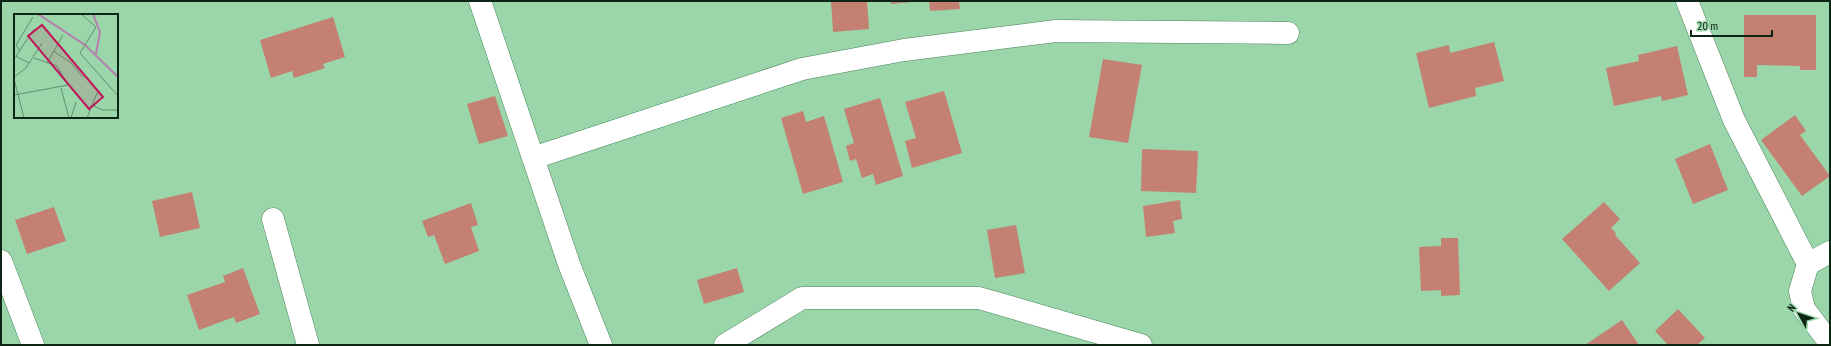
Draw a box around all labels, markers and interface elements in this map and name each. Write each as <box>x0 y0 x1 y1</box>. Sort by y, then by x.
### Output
scale bar <box>1691 12 1772 38</box>
inset map <box>14 14 118 118</box>
text: 20 m <box>1697 18 1718 33</box>
north arrow <box>1779 294 1819 334</box>
text: N <box>1784 301 1799 314</box>

